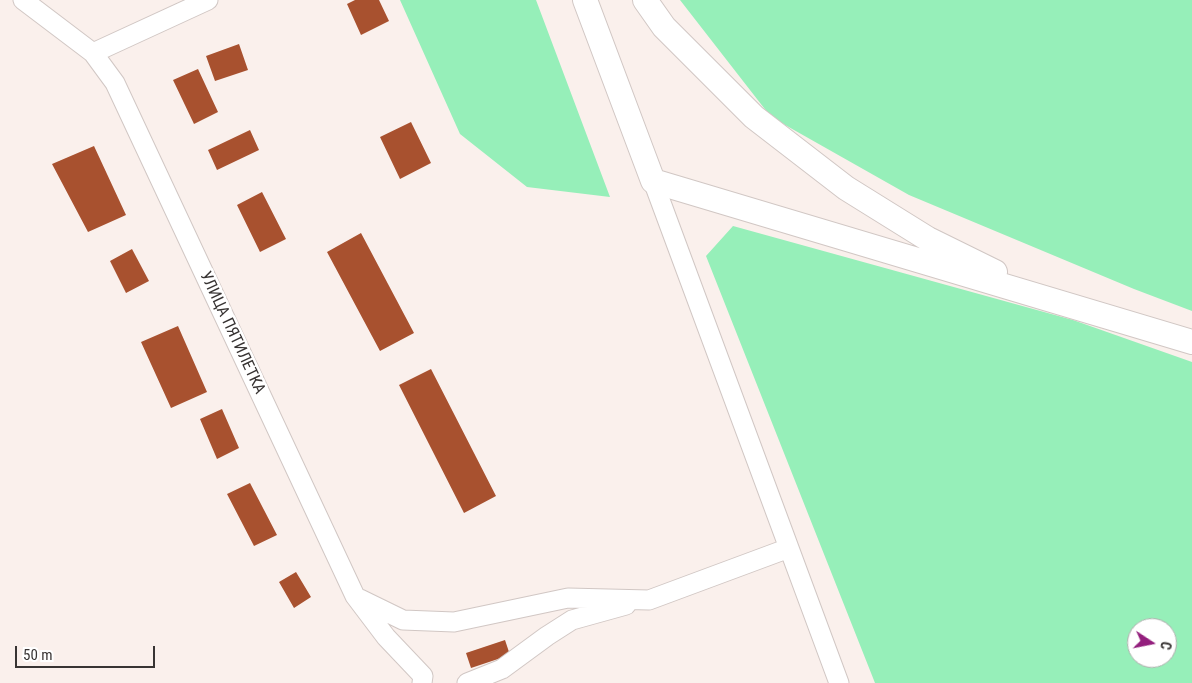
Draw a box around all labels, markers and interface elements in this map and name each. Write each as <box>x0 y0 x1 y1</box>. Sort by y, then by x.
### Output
street label: УЛИЦА ПЯТИЛЕТКА <box>195 269 269 397</box>
north arrow <box>1127 618 1177 668</box>
scale bar <box>18 636 158 668</box>
text: С <box>1157 640 1174 651</box>
text: 50 m <box>23 646 53 664</box>

